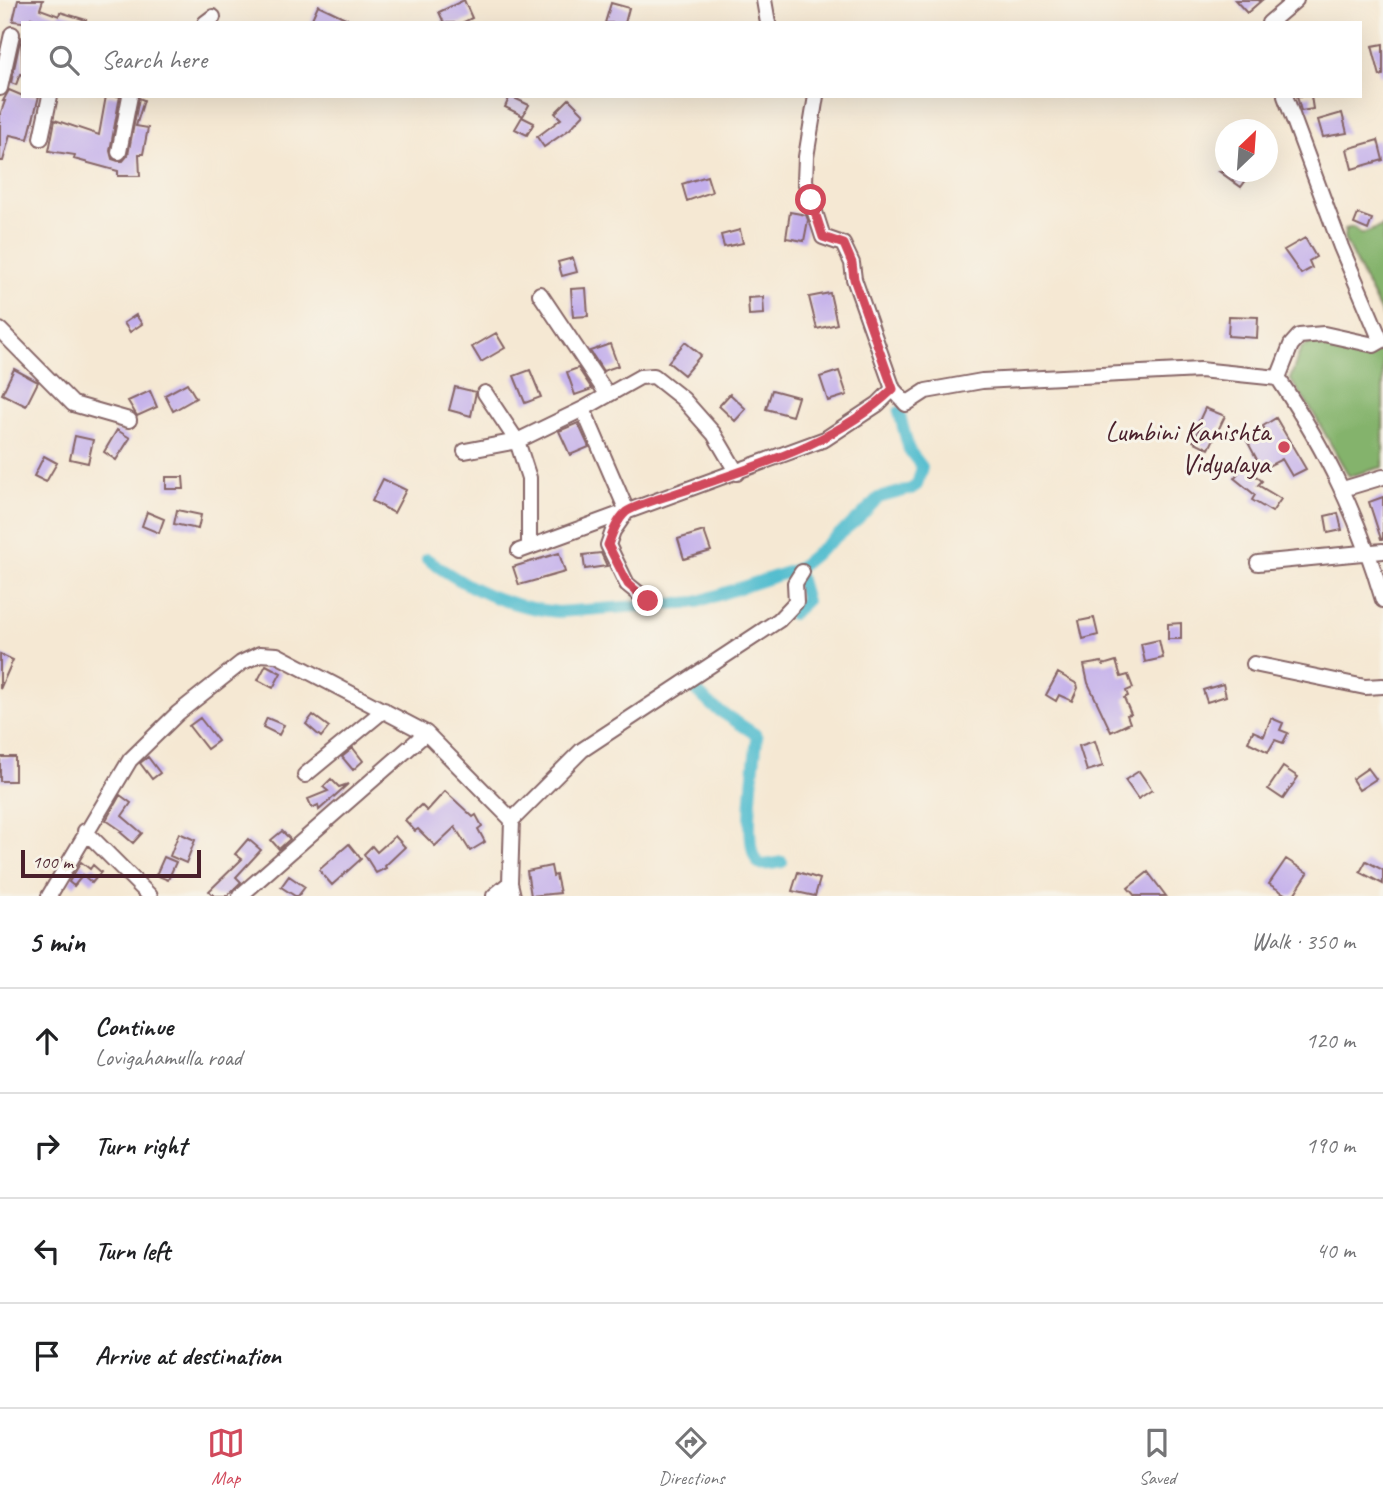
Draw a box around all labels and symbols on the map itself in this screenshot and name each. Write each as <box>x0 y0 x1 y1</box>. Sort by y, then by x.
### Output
north arrow <box>1215 119 1278 182</box>
route start <box>795 184 826 215</box>
place label: Lumbini Kanishta Vidyalaya <box>1105 414 1273 481</box>
marker: Lumbini Kanishta Vidyalaya <box>1276 439 1292 455</box>
route end <box>632 585 663 616</box>
scale bar <box>21 847 201 879</box>

